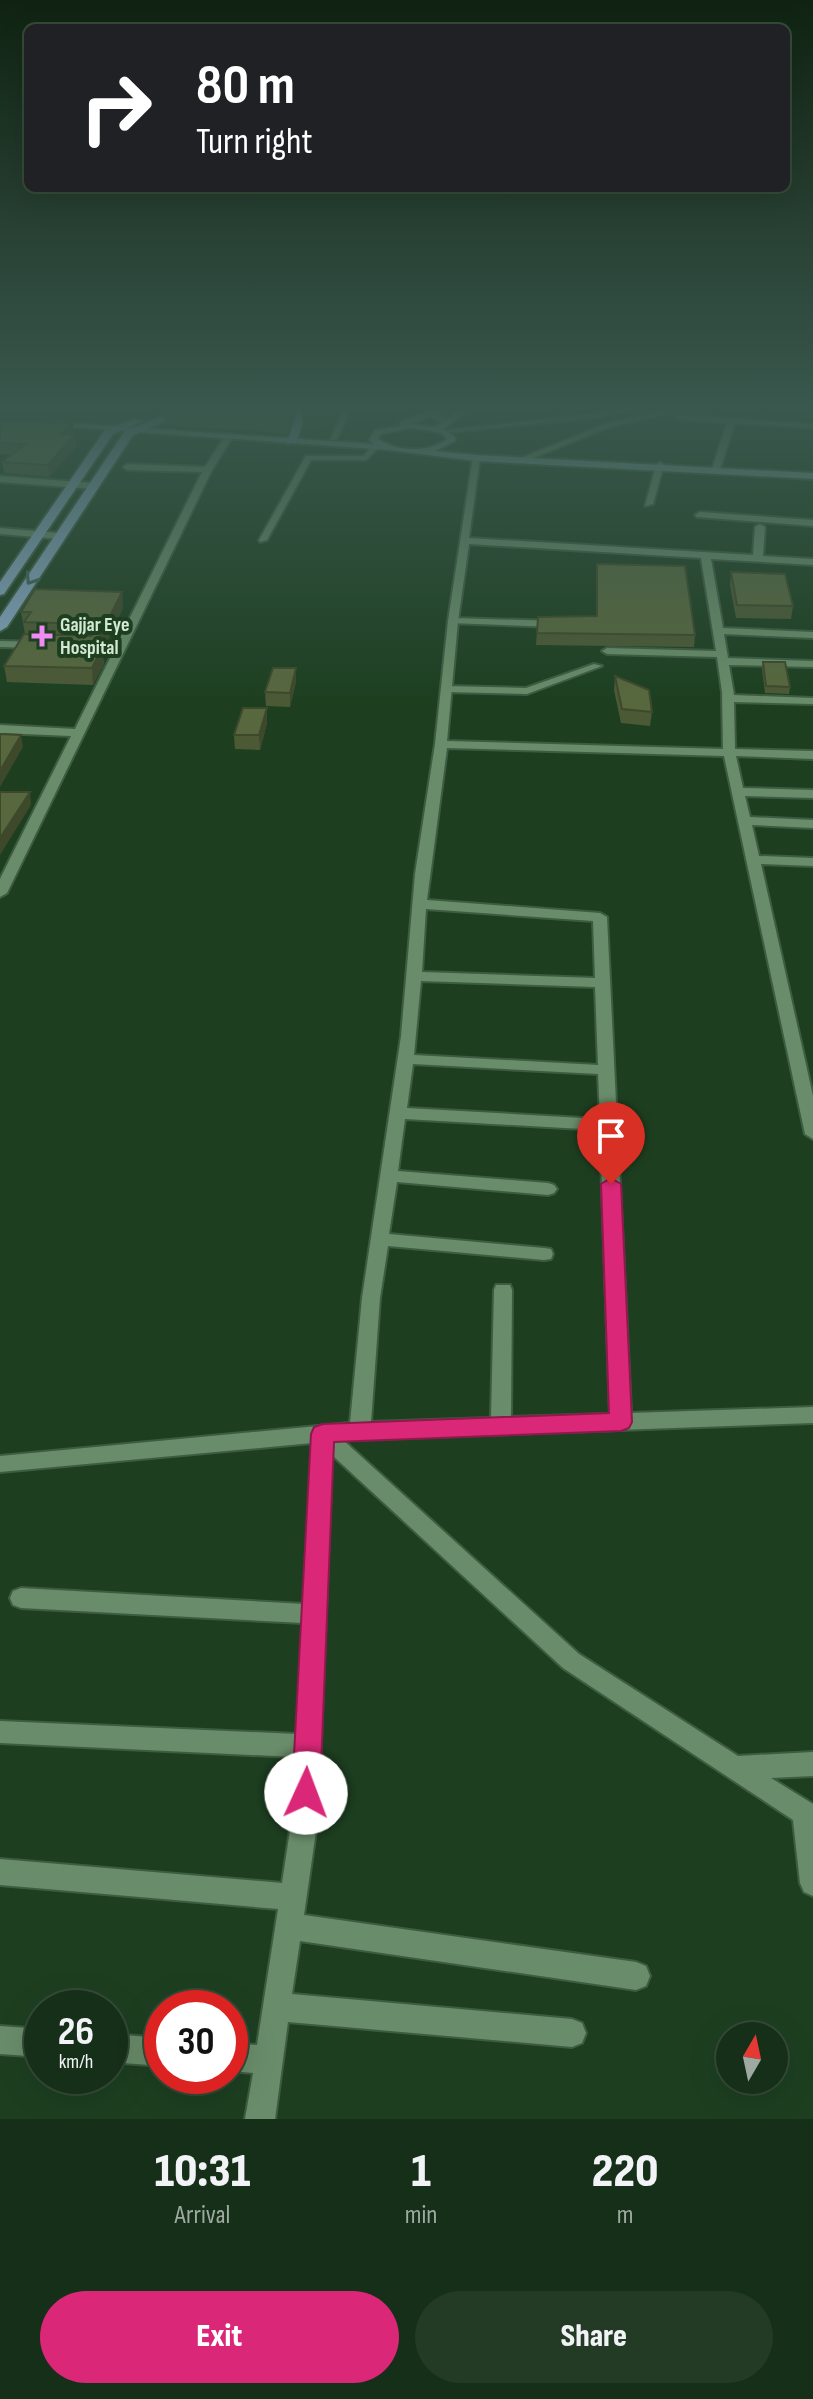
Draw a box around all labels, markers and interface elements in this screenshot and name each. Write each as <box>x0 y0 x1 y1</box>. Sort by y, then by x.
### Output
text: 80 m <box>196 53 295 120</box>
icon: right <box>64 56 168 160</box>
text: Turn right <box>196 121 313 164</box>
one-way arrow <box>26 571 41 585</box>
place label: Gajjar Eye Hospital <box>60 613 129 660</box>
marker: Gajjar Eye Hospital <box>31 625 53 647</box>
pin <box>577 1102 645 1184</box>
icon: arrive <box>589 1114 633 1158</box>
position arrow <box>264 1751 348 1835</box>
speed limit sign: 30 <box>144 1990 248 2094</box>
text: 26 <box>58 2008 94 2056</box>
north arrow <box>716 2022 788 2094</box>
map controls <box>716 2022 788 2094</box>
text: km/h <box>59 2050 93 2074</box>
text: 10:31 <box>154 2143 250 2200</box>
text: 1 <box>411 2143 431 2200</box>
text: 220 <box>592 2143 659 2200</box>
text: Arrival <box>174 2200 230 2231</box>
text: min <box>405 2200 437 2231</box>
text: m <box>617 2200 634 2231</box>
button: Exit <box>40 2291 399 2383</box>
button: Share <box>415 2291 773 2383</box>

